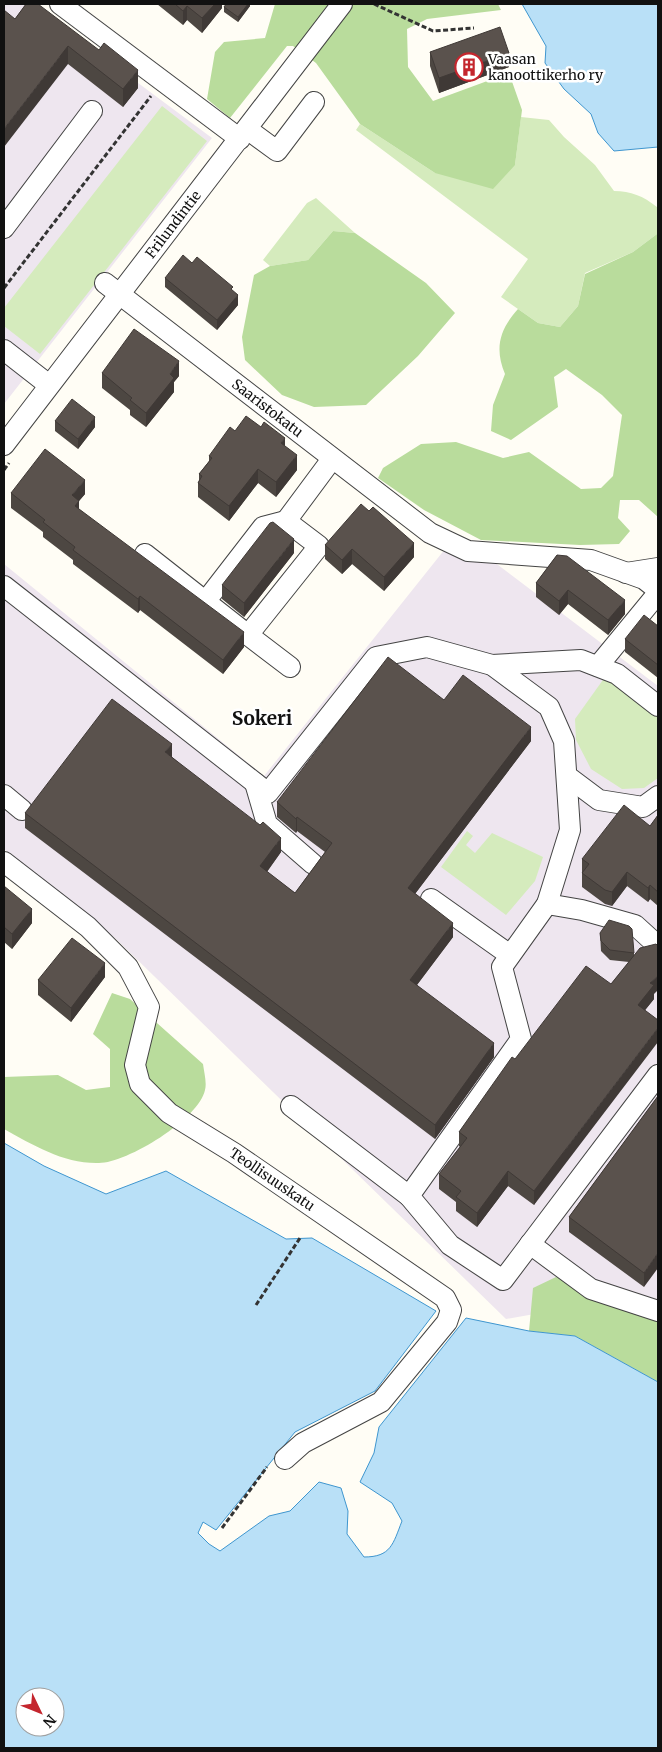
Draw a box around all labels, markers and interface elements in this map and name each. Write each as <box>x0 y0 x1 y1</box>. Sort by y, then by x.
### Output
place label: Vaasan kanoottikerho ry <box>487 50 604 84</box>
building icon: Vaasan kanoottikerho ry <box>454 52 484 82</box>
street label: Frilundintie <box>141 187 205 262</box>
street label: Saaristokatu <box>228 375 307 441</box>
district label: Sokeri <box>232 706 293 730</box>
street label: Teollisuuskatu <box>226 1144 319 1215</box>
north arrow <box>15 1687 65 1737</box>
text: N <box>39 1711 60 1731</box>

